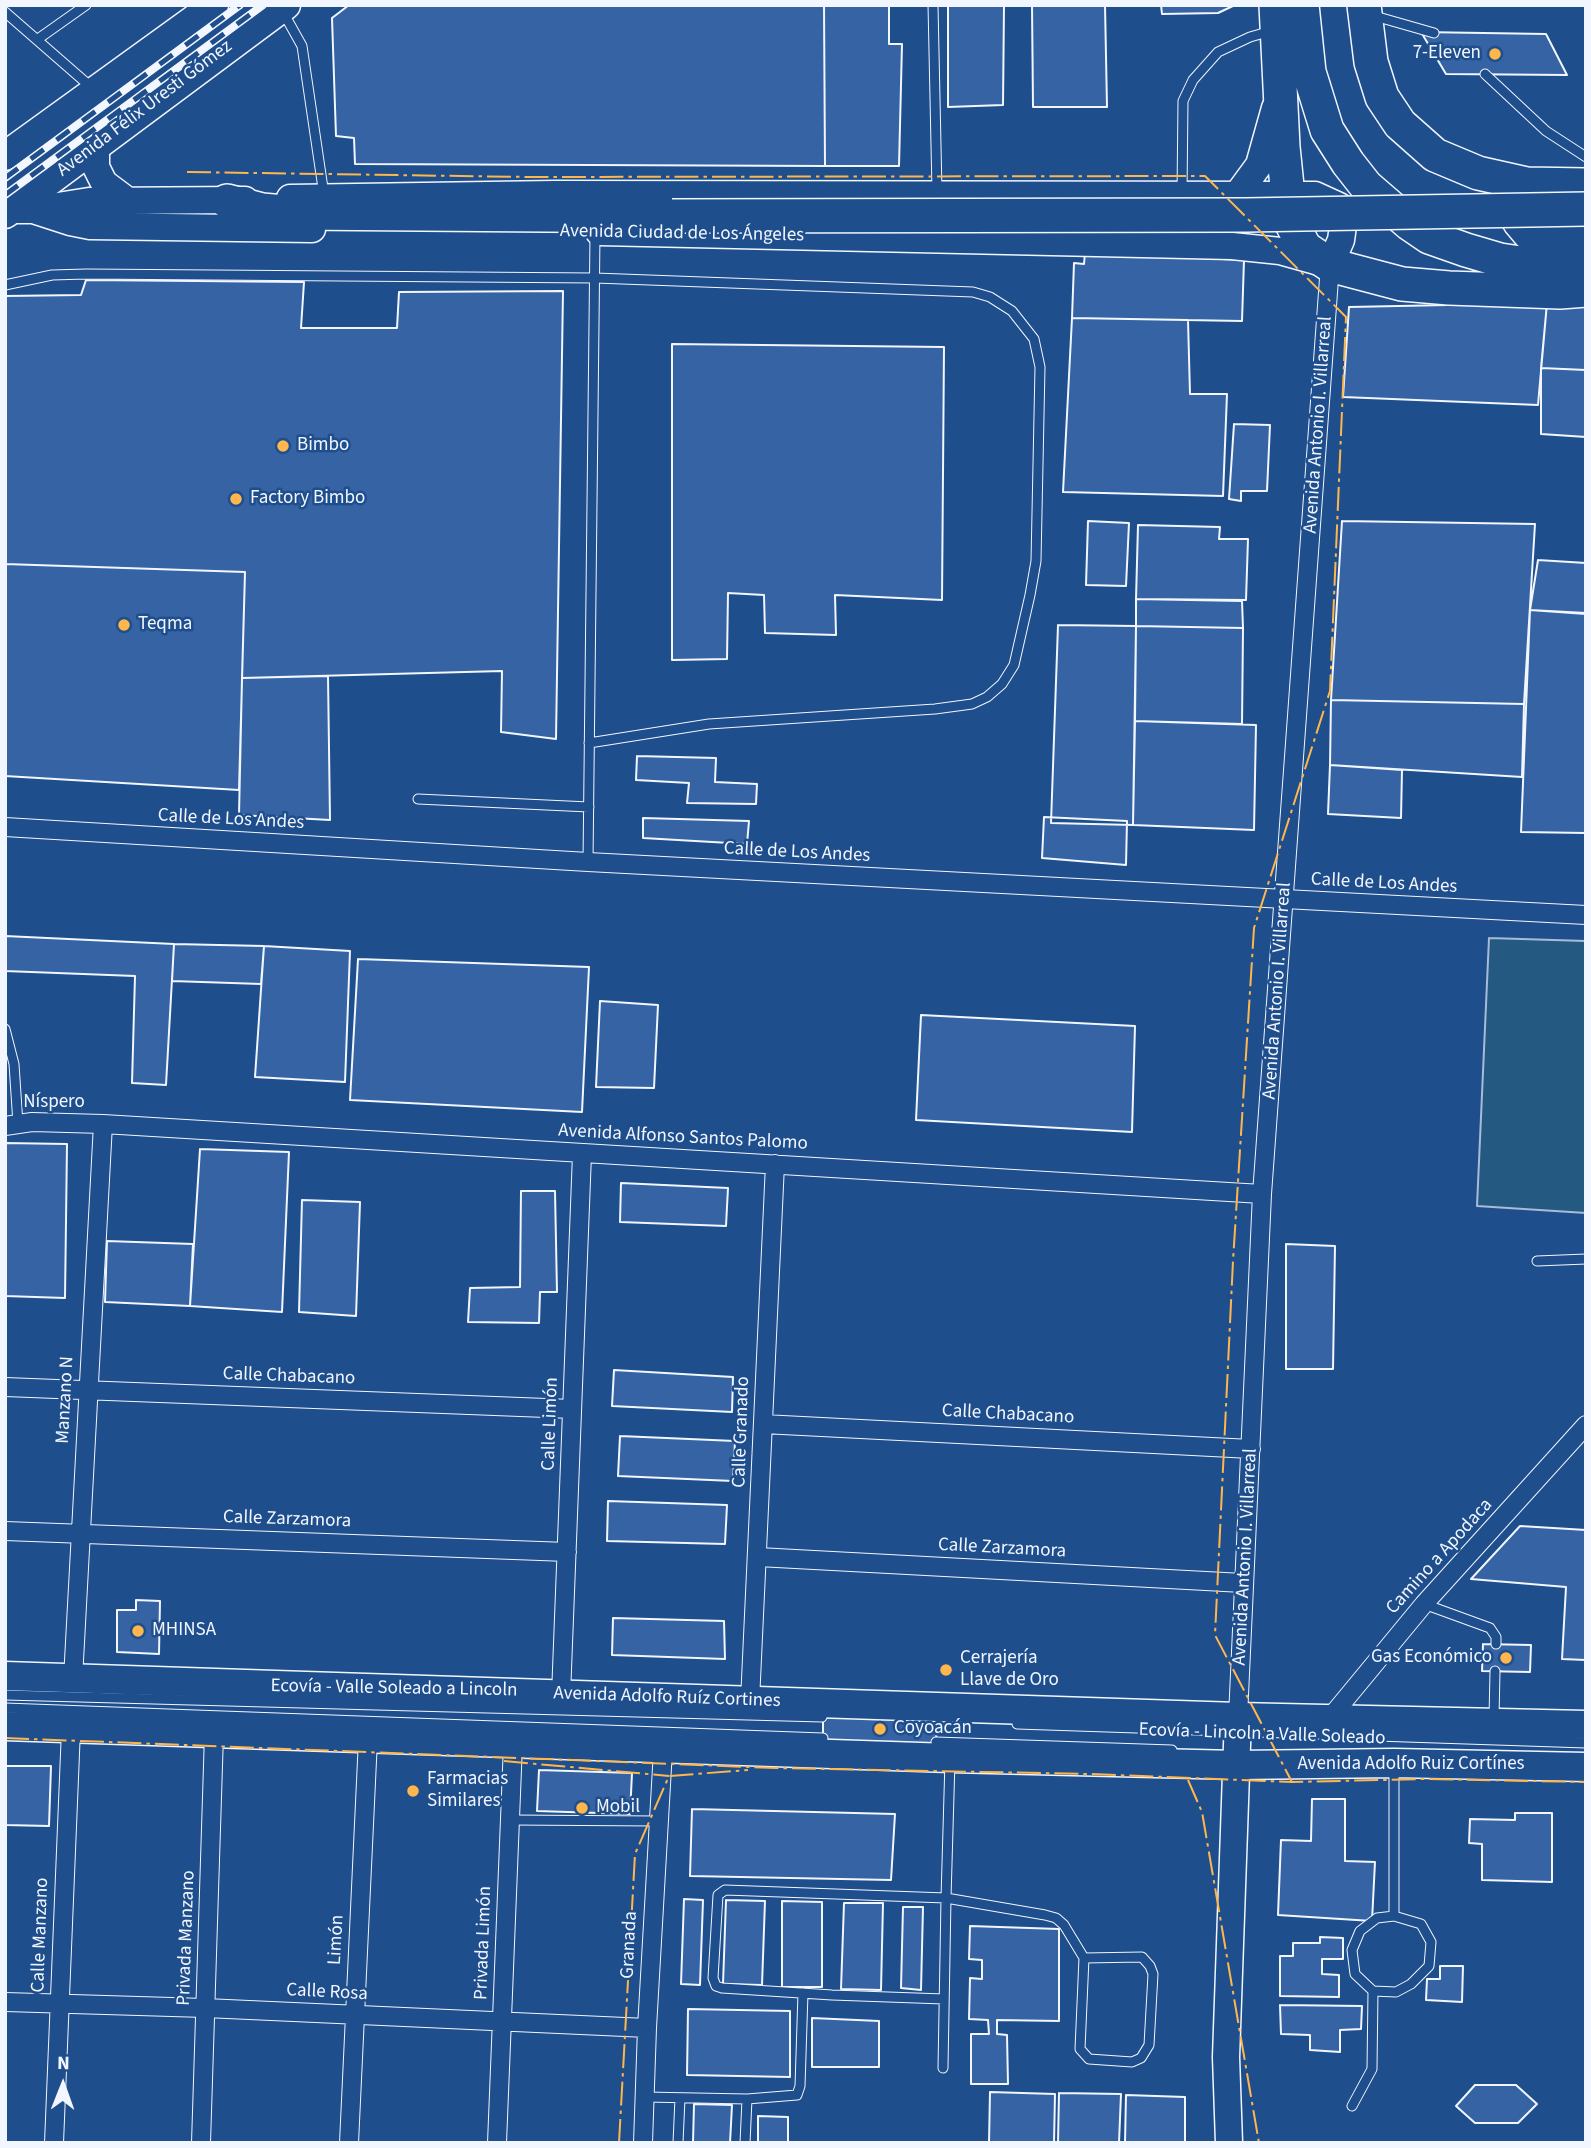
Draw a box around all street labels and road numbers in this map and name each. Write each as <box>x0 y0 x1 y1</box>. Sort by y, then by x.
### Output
street label: Avenida Félix Uresti Gómez <box>53 36 237 182</box>
street label: Avenida Ciudad de Los Ángeles <box>560 220 804 248</box>
street label: Avenida Antonio I. Villarreal <box>1300 316 1338 534</box>
street label: Calle de Los Andes <box>157 805 305 835</box>
street label: Calle de Los Andes <box>723 838 871 868</box>
street label: Calle de Los Andes <box>1310 869 1458 899</box>
street label: Avenida Antonio I. Villarreal <box>1259 882 1297 1100</box>
street label: Níspero <box>23 1092 85 1114</box>
street label: Avenida Alfonso Santos Palomo <box>558 1120 808 1156</box>
street label: Manzano N <box>52 1356 80 1444</box>
street label: Calle Chabacano <box>222 1363 356 1391</box>
street label: Calle Granado <box>729 1376 755 1488</box>
street label: Calle Limón <box>538 1377 564 1471</box>
street label: Calle Chabacano <box>941 1400 1075 1430</box>
street label: Avenida Antonio I. Villarreal <box>1229 1448 1263 1666</box>
street label: Camino a Apodaca <box>1382 1494 1498 1620</box>
street label: Calle Zarzamora <box>222 1506 352 1534</box>
street label: Calle Zarzamora <box>937 1534 1067 1564</box>
street label: Ecovía - Valle Soleado a Lincoln <box>270 1675 518 1703</box>
street label: Avenida Adolfo Ruíz Cortines <box>553 1683 781 1713</box>
street label: Ecovía - Lincoln a Valle Soleado <box>1138 1719 1386 1751</box>
street label: Avenida Adolfo Ruiz Cortínes <box>1297 1754 1525 1776</box>
street label: Privada Manzano <box>173 1870 201 2006</box>
street label: Calle Manzano <box>28 1877 54 1993</box>
street label: Privada Limón <box>471 1885 497 2001</box>
street label: Granada <box>617 1911 643 1979</box>
street label: Limón <box>324 1914 350 1966</box>
street label: Calle Rosa <box>286 1979 368 2007</box>

